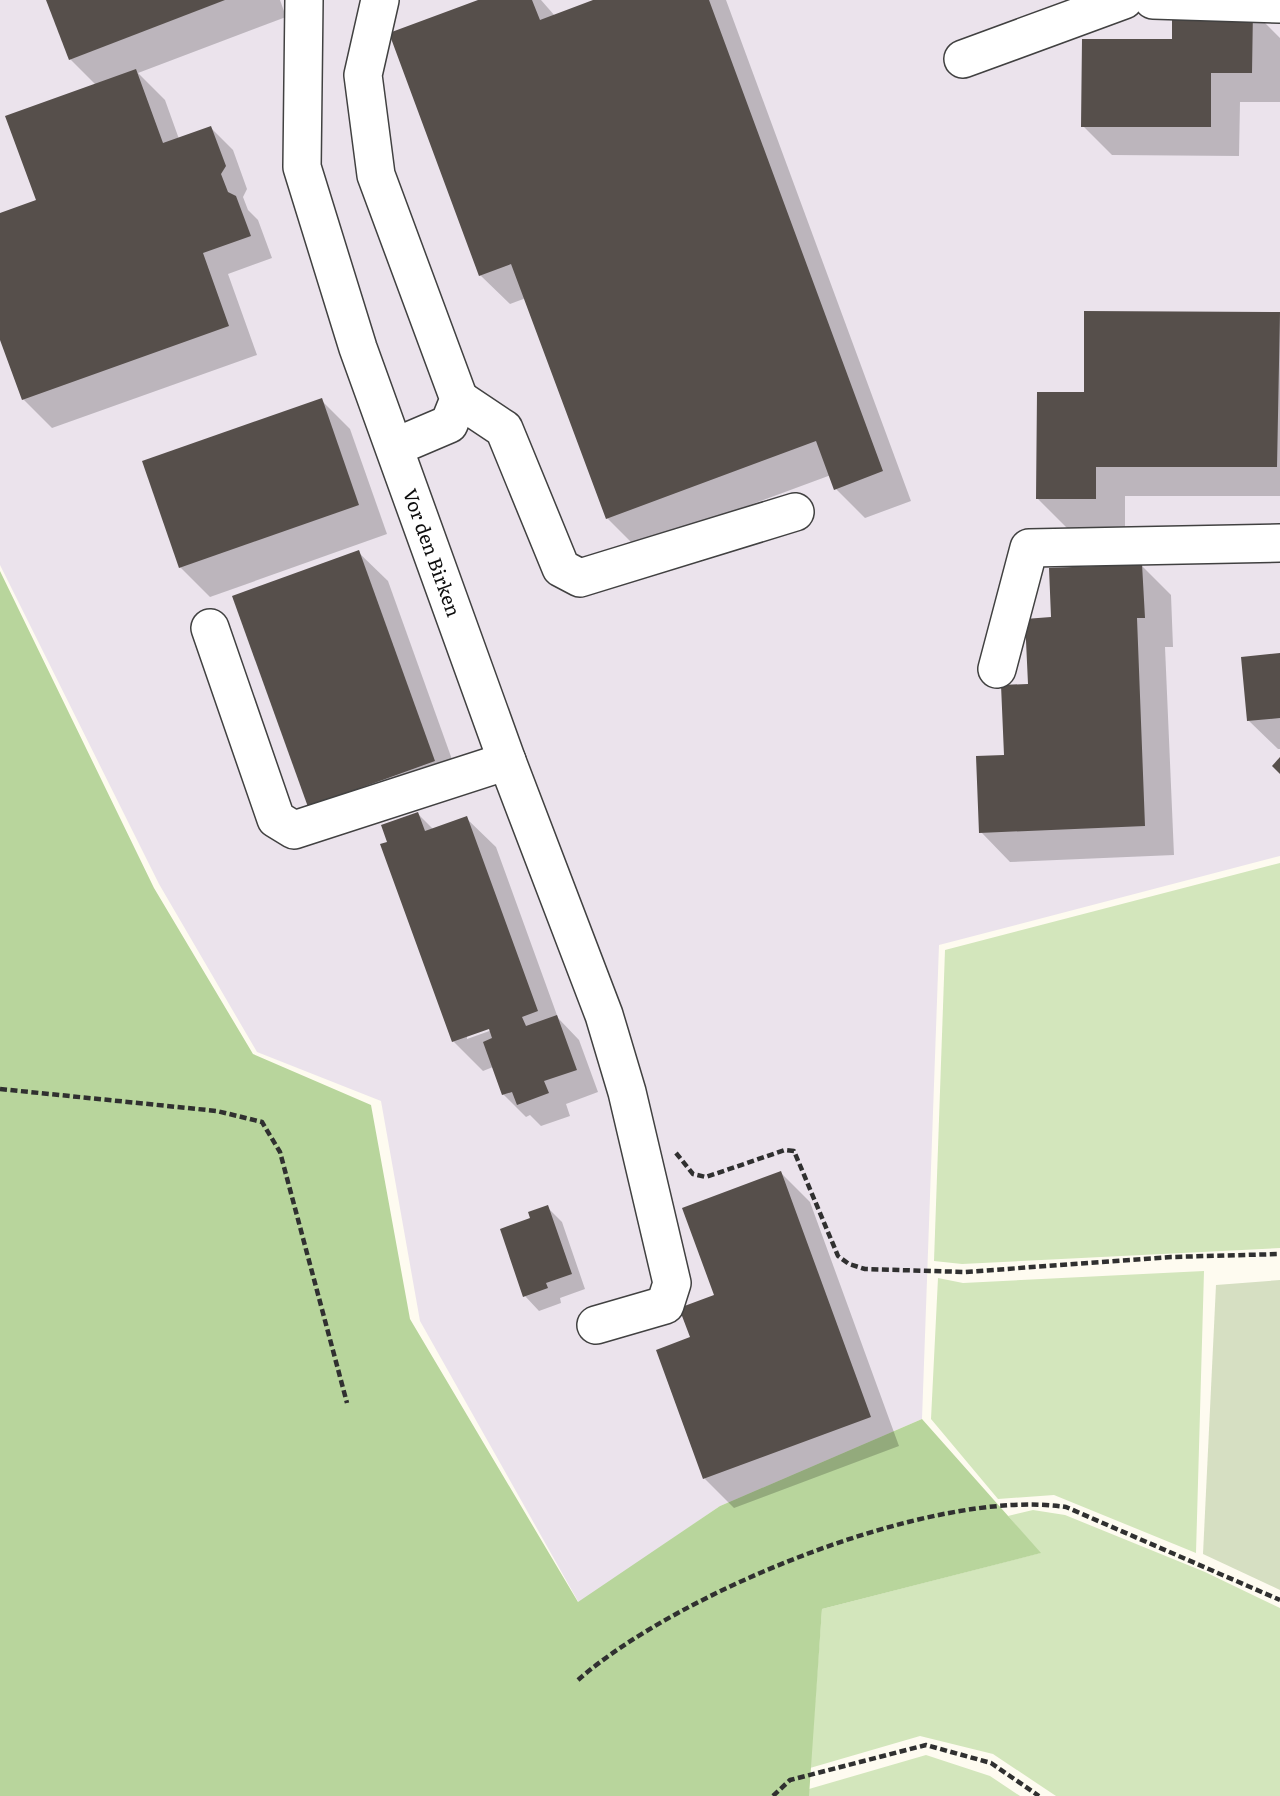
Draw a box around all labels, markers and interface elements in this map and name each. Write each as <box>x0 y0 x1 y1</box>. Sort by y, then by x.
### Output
street label: Vor den Birken <box>397 484 469 620</box>

